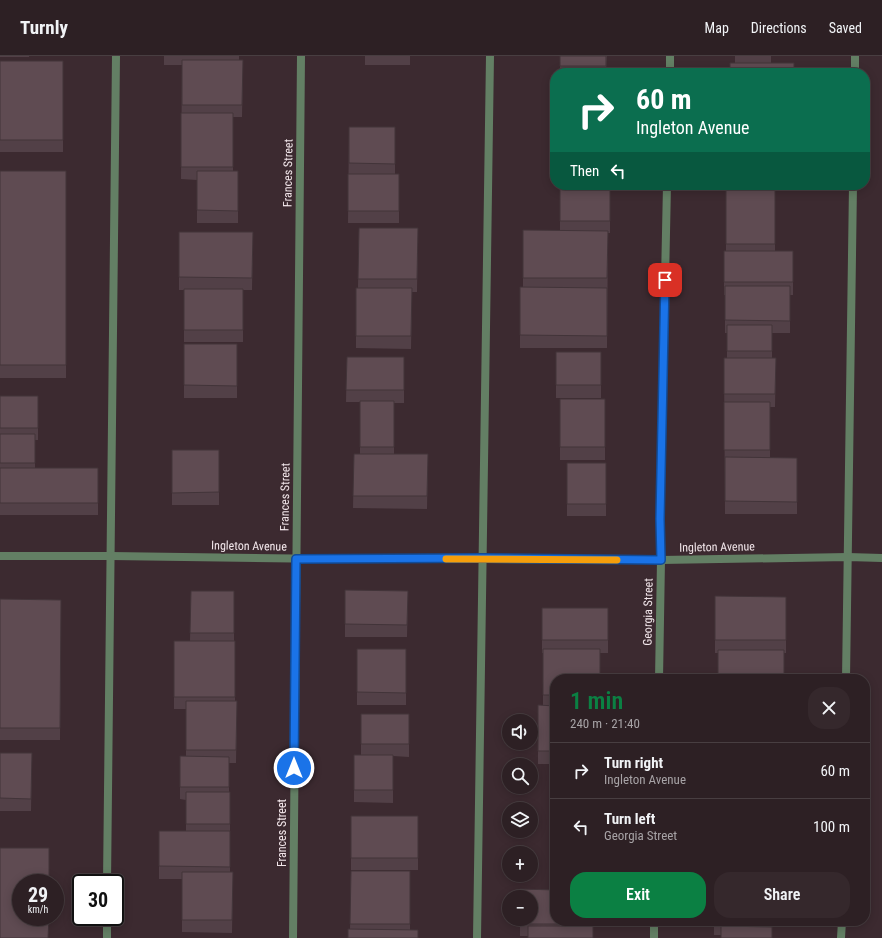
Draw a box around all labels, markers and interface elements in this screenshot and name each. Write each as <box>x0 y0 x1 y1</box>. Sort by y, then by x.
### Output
text: Turnly <box>20 16 68 39</box>
text: Map <box>705 20 729 36</box>
text: Directions <box>751 20 807 36</box>
text: Saved <box>829 20 862 36</box>
text: 60 m <box>636 83 692 116</box>
icon: right <box>570 84 622 136</box>
text: Ingleton Avenue <box>636 117 750 138</box>
street label: Frances Street <box>280 138 296 207</box>
icon: left <box>607 160 629 182</box>
text: Then <box>570 162 599 180</box>
pin <box>648 263 682 297</box>
icon: arrive <box>654 269 676 291</box>
street label: Frances Street <box>277 462 293 531</box>
street label: Ingleton Avenue <box>211 538 287 554</box>
street label: Ingleton Avenue <box>679 539 755 555</box>
street label: Georgia Street <box>640 578 656 646</box>
text: 1 min <box>570 687 623 715</box>
button: close <box>808 687 850 729</box>
map controls <box>502 714 538 926</box>
button: sound <box>502 714 538 750</box>
text: 240 m · 21:40 <box>570 716 640 731</box>
position arrow <box>273 747 315 789</box>
text: Turn right <box>604 754 663 772</box>
button: search <box>502 758 538 794</box>
icon: right <box>570 760 592 782</box>
text: 60 m <box>820 762 850 780</box>
text: Ingleton Avenue <box>604 772 686 787</box>
street label: Frances Street <box>275 798 289 867</box>
button: layers <box>502 802 538 838</box>
text: Turn left <box>604 810 655 828</box>
icon: left <box>570 816 592 838</box>
text: 100 m <box>813 818 850 836</box>
text: Georgia Street <box>604 828 677 843</box>
button: + <box>502 846 538 882</box>
button: Exit <box>570 872 706 918</box>
button: Share <box>714 872 850 918</box>
speed limit sign: 30 <box>72 874 124 926</box>
text: 29 <box>28 883 48 907</box>
button: − <box>502 890 538 926</box>
text: km/h <box>28 904 48 915</box>

